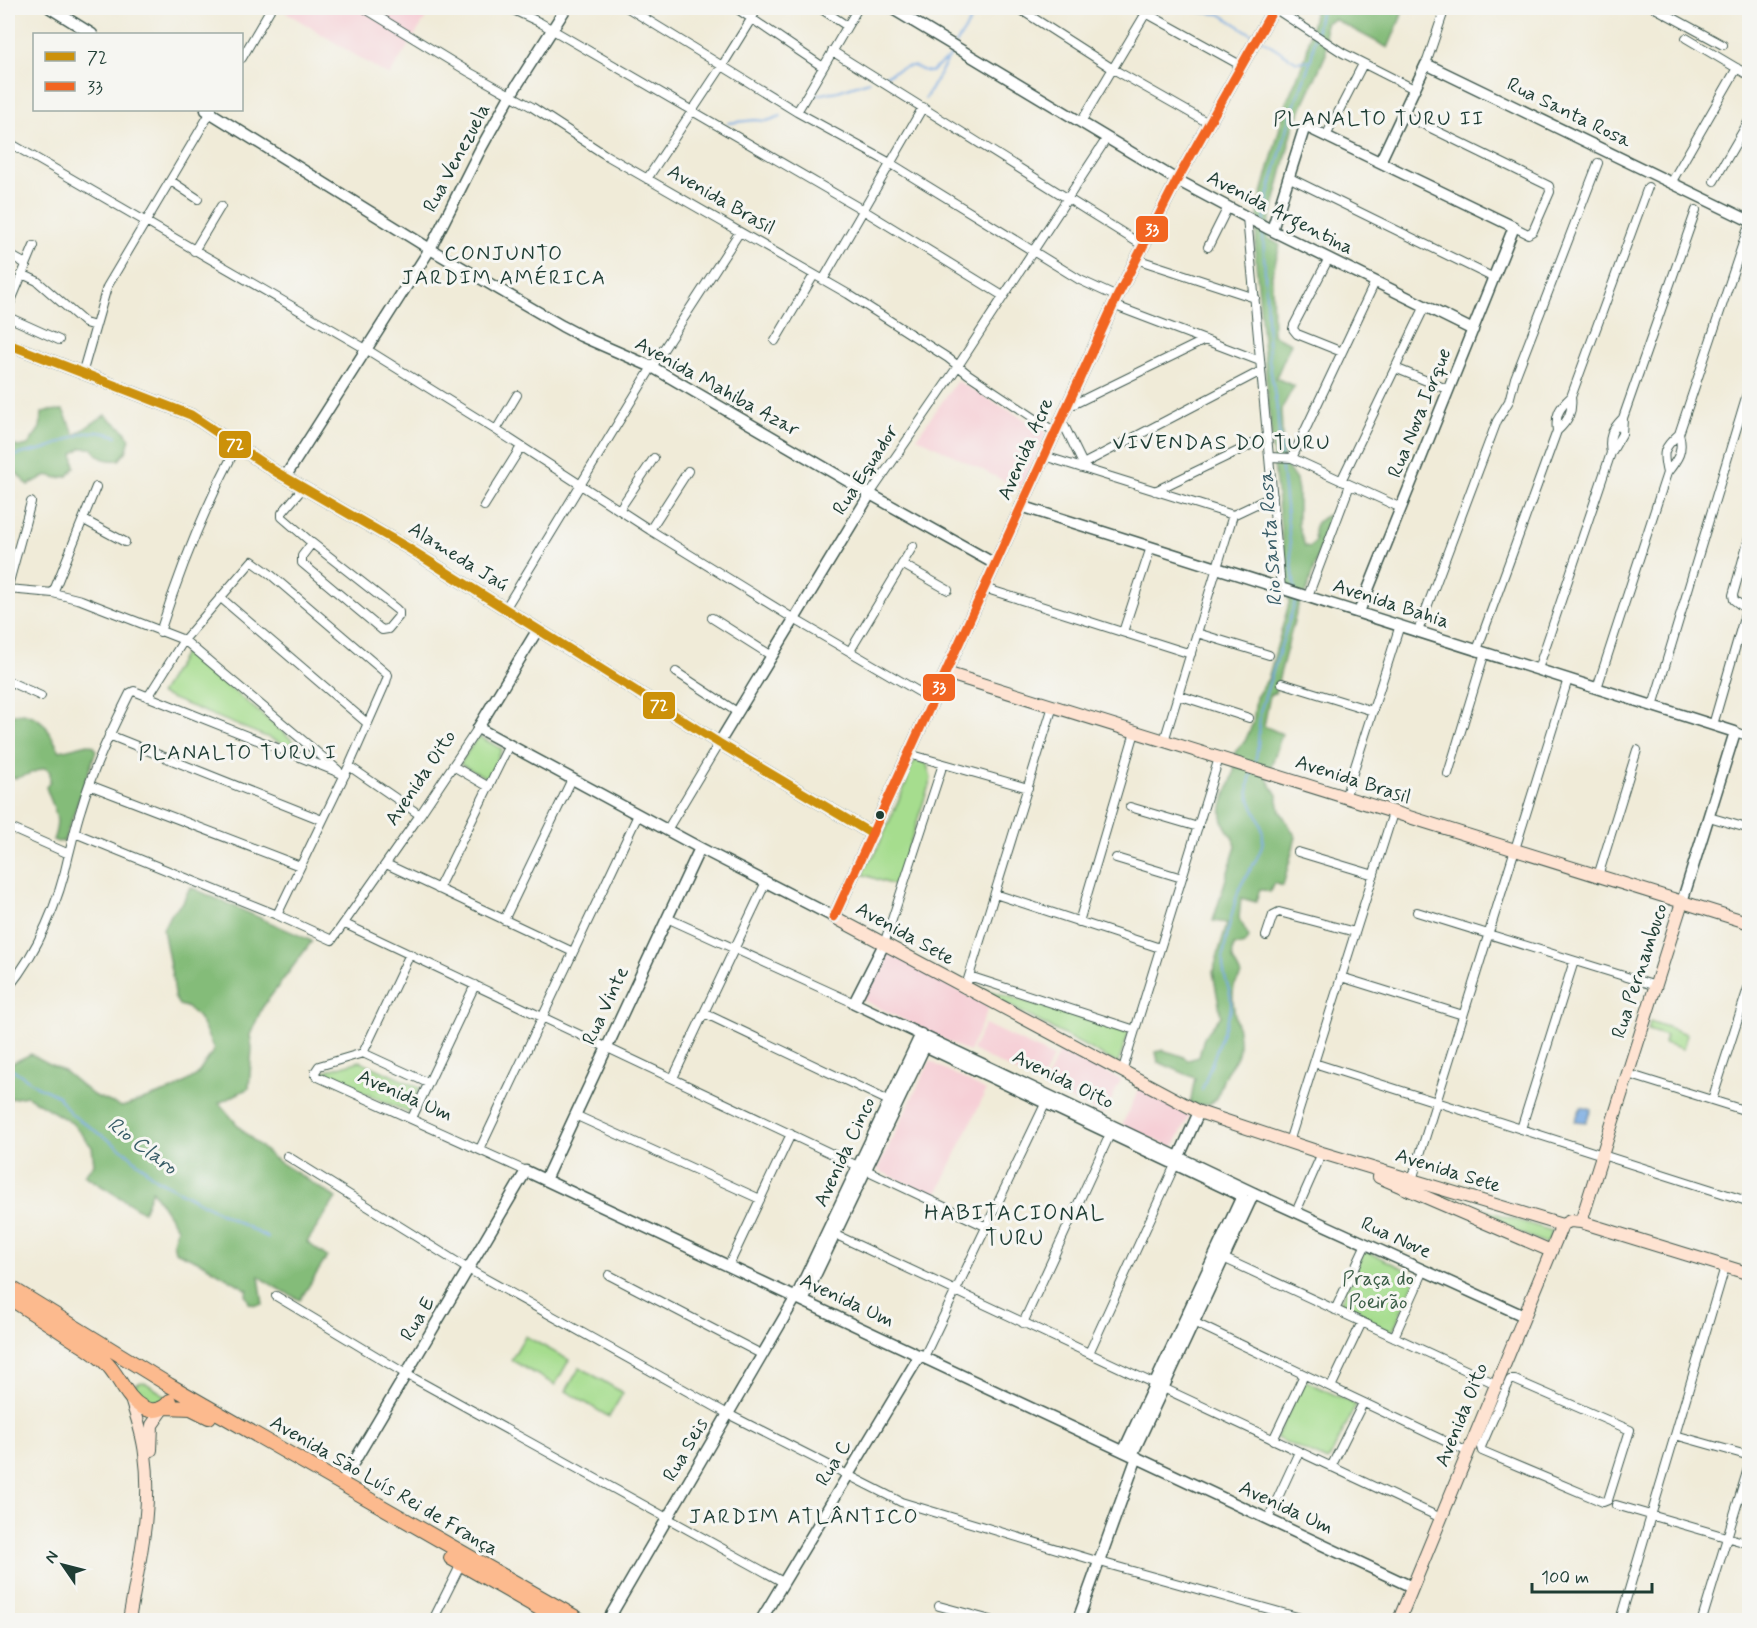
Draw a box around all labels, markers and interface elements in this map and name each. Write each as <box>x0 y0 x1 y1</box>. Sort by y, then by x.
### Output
legend <box>33 33 243 111</box>
text: 72 <box>87 46 107 70</box>
street label: Rua Santa Rosa <box>1502 71 1637 155</box>
text: 33 <box>87 76 103 100</box>
street label: Rua Venezuela <box>417 99 497 217</box>
district label: PLANALTO TURU II <box>1273 105 1485 133</box>
street label: Avenida Brasil <box>662 158 780 242</box>
street label: Avenida Argentina <box>1201 164 1358 263</box>
line badge: 33 <box>1135 215 1169 243</box>
text: 33 <box>1145 220 1159 241</box>
district label: CONJUNTO JARDIM AMÉRICA <box>401 240 607 292</box>
street label: Avenida Mahiba Azar <box>630 331 805 444</box>
street label: Rua Nova Iorque <box>1382 344 1458 482</box>
street label: Avenida Acre <box>991 393 1061 505</box>
street label: Rua Equador <box>827 419 906 521</box>
district label: VIVENDAS DO TURU <box>1112 429 1332 457</box>
line badge: 72 <box>218 430 252 459</box>
text: 72 <box>226 435 244 456</box>
water label: Rio Santa Rosa <box>1252 469 1290 608</box>
street label: Alameda Jaú <box>403 516 513 598</box>
street label: Avenida Bahia <box>1329 572 1453 636</box>
line badge: 33 <box>922 673 956 702</box>
text: 33 <box>932 678 946 699</box>
line badge: 72 <box>642 691 676 720</box>
text: 72 <box>650 696 668 717</box>
street label: Avenida Oito <box>379 725 463 831</box>
district label: PLANALTO TURU I <box>139 739 337 767</box>
street label: Avenida Brasil <box>1292 749 1414 811</box>
unlabelled marker <box>874 809 886 821</box>
street label: Avenida Sete <box>851 896 959 972</box>
street label: Rua Pernambuco <box>1605 900 1675 1042</box>
street label: Rua Vinte <box>576 962 636 1050</box>
street label: Avenida Oito <box>1008 1044 1118 1116</box>
street label: Avenida Um <box>353 1063 457 1129</box>
street label: Avenida Cinco <box>808 1093 882 1211</box>
water label: Rio Claro <box>101 1111 184 1182</box>
street label: Avenida Sete <box>1392 1142 1504 1200</box>
district label: HABITACIONAL TURU <box>924 1200 1106 1253</box>
street label: Rua Nove <box>1356 1210 1436 1266</box>
park label: Praça do Poeirão <box>1342 1266 1414 1316</box>
street label: Avenida Um <box>795 1267 899 1335</box>
street label: Rua E <box>394 1292 442 1346</box>
street label: Avenida Oito <box>1429 1359 1495 1471</box>
street label: Avenida São Luís Rei de França <box>265 1409 503 1563</box>
street label: Rua Seis <box>657 1413 715 1487</box>
street label: Rua C <box>810 1435 858 1491</box>
street label: Avenida Um <box>1234 1474 1338 1542</box>
district label: JARDIM ATLÂNTICO <box>689 1503 919 1531</box>
north arrow <box>33 1535 93 1595</box>
text: N <box>40 1547 64 1568</box>
scale bar <box>1532 1556 1652 1594</box>
text: 100 m <box>1541 1566 1589 1590</box>

